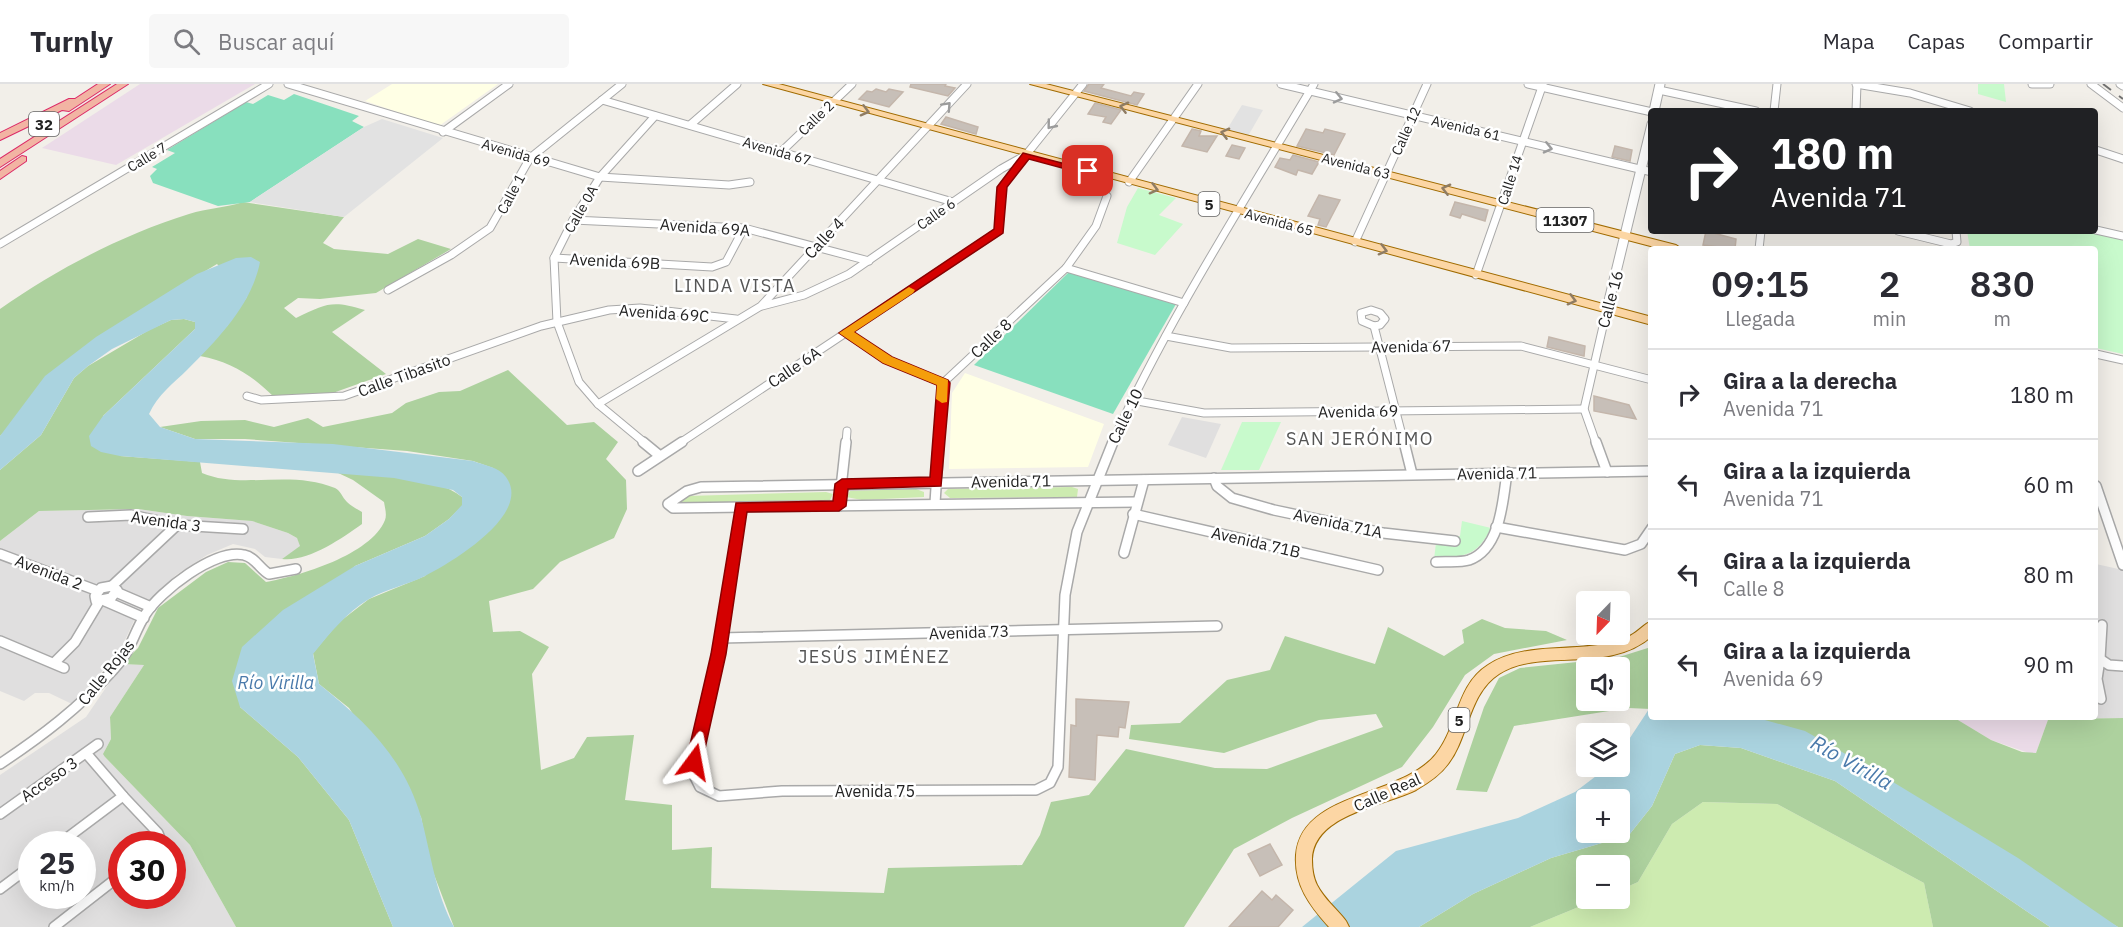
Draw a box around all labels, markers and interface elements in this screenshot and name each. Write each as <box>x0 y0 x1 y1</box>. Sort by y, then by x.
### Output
search box <box>149 14 569 68</box>
text: Turnly <box>30 23 113 60</box>
icon: search <box>170 25 203 58</box>
text: Buscar aquí <box>218 27 334 56</box>
text: Mapa <box>1823 27 1874 55</box>
text: Capas <box>1907 27 1965 55</box>
text: Compartir <box>1998 27 2093 55</box>
one-way arrow <box>1332 90 1342 103</box>
street label: Calle 2 <box>794 97 838 139</box>
one-way arrow <box>1119 101 1129 114</box>
one-way arrow <box>940 102 951 113</box>
one-way arrow <box>860 103 870 116</box>
street label: Calle 12 <box>1387 104 1425 158</box>
street label: Avenida 61 <box>1430 111 1502 145</box>
road number: 32 <box>29 112 59 136</box>
one-way arrow <box>1047 118 1058 129</box>
text: 180 m <box>1771 126 1894 181</box>
one-way arrow <box>1220 127 1230 140</box>
icon: right <box>1672 132 1750 210</box>
street label: Avenida 67 <box>741 133 813 169</box>
street label: Avenida 69 <box>480 135 552 171</box>
street label: Calle 7 <box>124 138 170 176</box>
one-way arrow <box>1543 140 1553 153</box>
pin <box>1062 145 1113 196</box>
street label: Avenida 63 <box>1320 149 1392 183</box>
street label: Calle 14 <box>1493 153 1527 207</box>
icon: arrive <box>1071 154 1104 187</box>
street label: Calle 1 <box>493 171 529 217</box>
text: Avenida 71 <box>1771 179 1907 214</box>
street label: Calle 0A <box>560 182 602 236</box>
one-way arrow <box>1148 182 1159 194</box>
one-way arrow <box>1441 184 1451 197</box>
road number: 5 <box>1198 192 1220 216</box>
street label: Calle 6 <box>913 194 959 234</box>
street label: Avenida 65 <box>1243 204 1315 240</box>
road number: 11307 <box>1536 208 1594 232</box>
street label: Calle 4 <box>800 213 848 263</box>
street label: Avenida 69A <box>659 214 751 240</box>
one-way arrow <box>1377 243 1388 255</box>
street label: Avenida 69B <box>569 249 661 273</box>
text: 09:15 <box>1711 260 1809 307</box>
text: 2 <box>1879 260 1900 307</box>
text: 830 <box>1970 260 2035 307</box>
street label: Calle 16 <box>1593 268 1627 330</box>
district label: LINDA VISTA <box>674 274 796 297</box>
one-way arrow <box>1566 293 1577 305</box>
street label: Avenida 69C <box>618 300 710 326</box>
text: Llegada <box>1725 305 1795 332</box>
text: min <box>1873 305 1906 332</box>
text: m <box>1993 305 2011 332</box>
street label: Calle 8 <box>966 314 1016 362</box>
street label: Avenida 67 <box>1371 335 1451 357</box>
street label: Calle 6A <box>764 342 824 392</box>
street label: Calle Tibasito <box>355 349 453 401</box>
text: Gira a la derecha <box>1723 366 1897 395</box>
icon: right <box>1672 378 1705 411</box>
text: 180 m <box>2010 380 2074 409</box>
street label: Calle 10 <box>1103 385 1147 447</box>
text: Avenida 71 <box>1723 395 1823 422</box>
street label: Avenida 69 <box>1318 400 1398 422</box>
district label: SAN JERÓNIMO <box>1286 427 1434 450</box>
text: Gira a la izquierda <box>1723 456 1911 485</box>
street label: Avenida 71 <box>1457 462 1537 484</box>
icon: left <box>1672 468 1705 501</box>
street label: Avenida 71 <box>971 470 1051 492</box>
text: 60 m <box>2023 470 2074 499</box>
text: Avenida 71 <box>1723 485 1823 512</box>
street label: Avenida 71A <box>1292 504 1384 542</box>
street label: Avenida 3 <box>130 506 202 536</box>
street label: Avenida 71B <box>1210 522 1302 562</box>
text: Gira a la izquierda <box>1723 546 1911 575</box>
street label: Avenida 2 <box>12 550 86 594</box>
icon: left <box>1672 558 1705 591</box>
text: 80 m <box>2023 560 2074 589</box>
text: Calle 8 <box>1723 575 1785 602</box>
north arrow <box>1576 591 1630 645</box>
map controls <box>1576 591 1630 909</box>
street label: Avenida 73 <box>928 621 1010 643</box>
street label: Calle Rojas <box>73 635 139 709</box>
text: Gira a la izquierda <box>1723 636 1911 665</box>
district label: JESÚS JIMÉNEZ <box>798 645 950 668</box>
icon: left <box>1672 648 1705 681</box>
text: 90 m <box>2023 650 2074 679</box>
button: sound <box>1576 657 1630 711</box>
text: Avenida 69 <box>1723 665 1823 692</box>
water label: Río Virilla <box>238 671 314 694</box>
road number: 5 <box>1448 708 1470 732</box>
button: layers <box>1576 723 1630 777</box>
water label: Río Virilla <box>1806 728 1898 796</box>
position arrow <box>662 730 726 794</box>
street label: Acceso 3 <box>17 752 81 806</box>
street label: Calle Real <box>1350 768 1424 816</box>
street label: Avenida 75 <box>835 781 915 801</box>
button: + <box>1576 789 1630 843</box>
speed limit sign: 30 <box>108 831 186 909</box>
text: 25 <box>39 843 75 882</box>
button: − <box>1576 855 1630 909</box>
text: km/h <box>39 876 75 895</box>

